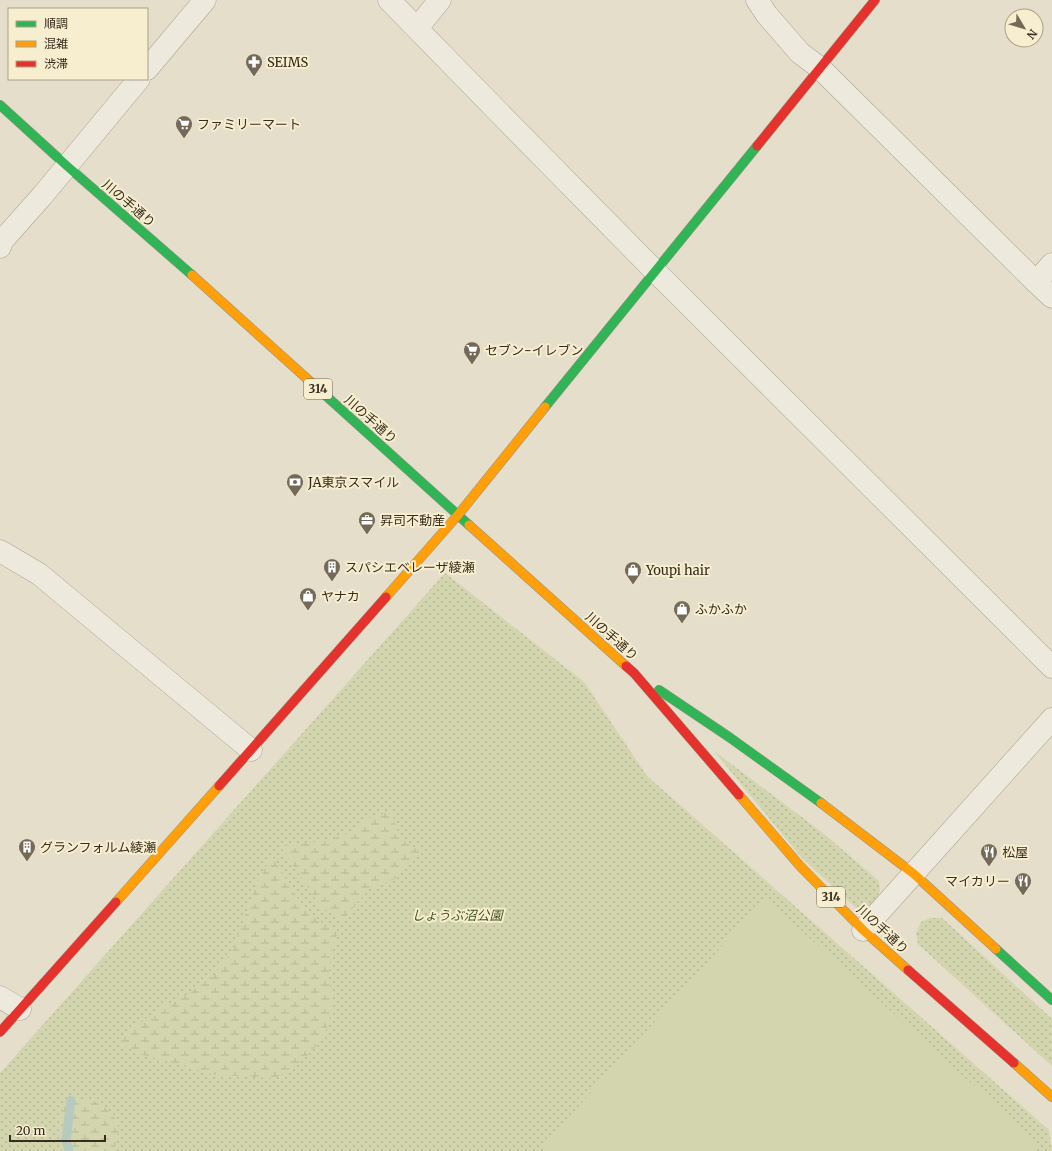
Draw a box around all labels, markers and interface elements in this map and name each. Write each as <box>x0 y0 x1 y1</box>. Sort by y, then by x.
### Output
legend <box>8 8 148 80</box>
north arrow <box>1004 8 1044 48</box>
text: 順調 <box>44 16 68 31</box>
text: N <box>1024 26 1040 42</box>
text: 混雑 <box>44 36 68 51</box>
pharmacy icon: SEIMS <box>244 52 264 77</box>
place label: SEIMS <box>267 54 308 71</box>
text: 渋滞 <box>44 56 68 71</box>
supermarket icon: ファミリーマート <box>174 114 194 139</box>
place label: ファミリーマート <box>197 116 301 133</box>
street label: 川の手通り <box>99 176 159 231</box>
supermarket icon: セブン-イレブン <box>462 340 482 365</box>
place label: セブン-イレブン <box>485 342 584 359</box>
road number: 314 <box>304 379 332 399</box>
street label: 川の手通り <box>341 391 401 447</box>
bank icon: JA東京スマイル <box>285 472 305 497</box>
place label: JA東京スマイル <box>307 474 399 491</box>
office icon: 昇司不動産 <box>357 510 377 535</box>
place label: 昇司不動産 <box>380 512 445 529</box>
building icon: スパシエベレーザ綾瀬 <box>322 557 342 582</box>
place label: スパシエベレーザ綾瀬 <box>345 559 475 576</box>
shop icon: Youpi hair <box>623 560 643 585</box>
place label: Youpi hair <box>645 562 710 579</box>
shop icon: ヤナカ <box>298 586 318 611</box>
place label: ヤナカ <box>321 588 360 605</box>
shop icon: ふかふか <box>672 599 692 624</box>
place label: ふかふか <box>695 601 747 618</box>
street label: 川の手通り <box>582 608 642 664</box>
building icon: グランフォルム綾瀬 <box>17 837 37 862</box>
place label: グランフォルム綾瀬 <box>40 839 156 856</box>
restaurant icon: 松屋 <box>979 842 999 867</box>
place label: 松屋 <box>1002 844 1028 861</box>
restaurant icon: マイカリー <box>1013 871 1033 896</box>
place label: マイカリー <box>945 873 1010 890</box>
road number: 314 <box>817 887 845 907</box>
street label: 川の手通り <box>853 901 912 958</box>
park label: しょうぶ沼公園 <box>411 907 504 924</box>
scale bar <box>10 1117 105 1143</box>
text: 20 m <box>16 1123 45 1138</box>

